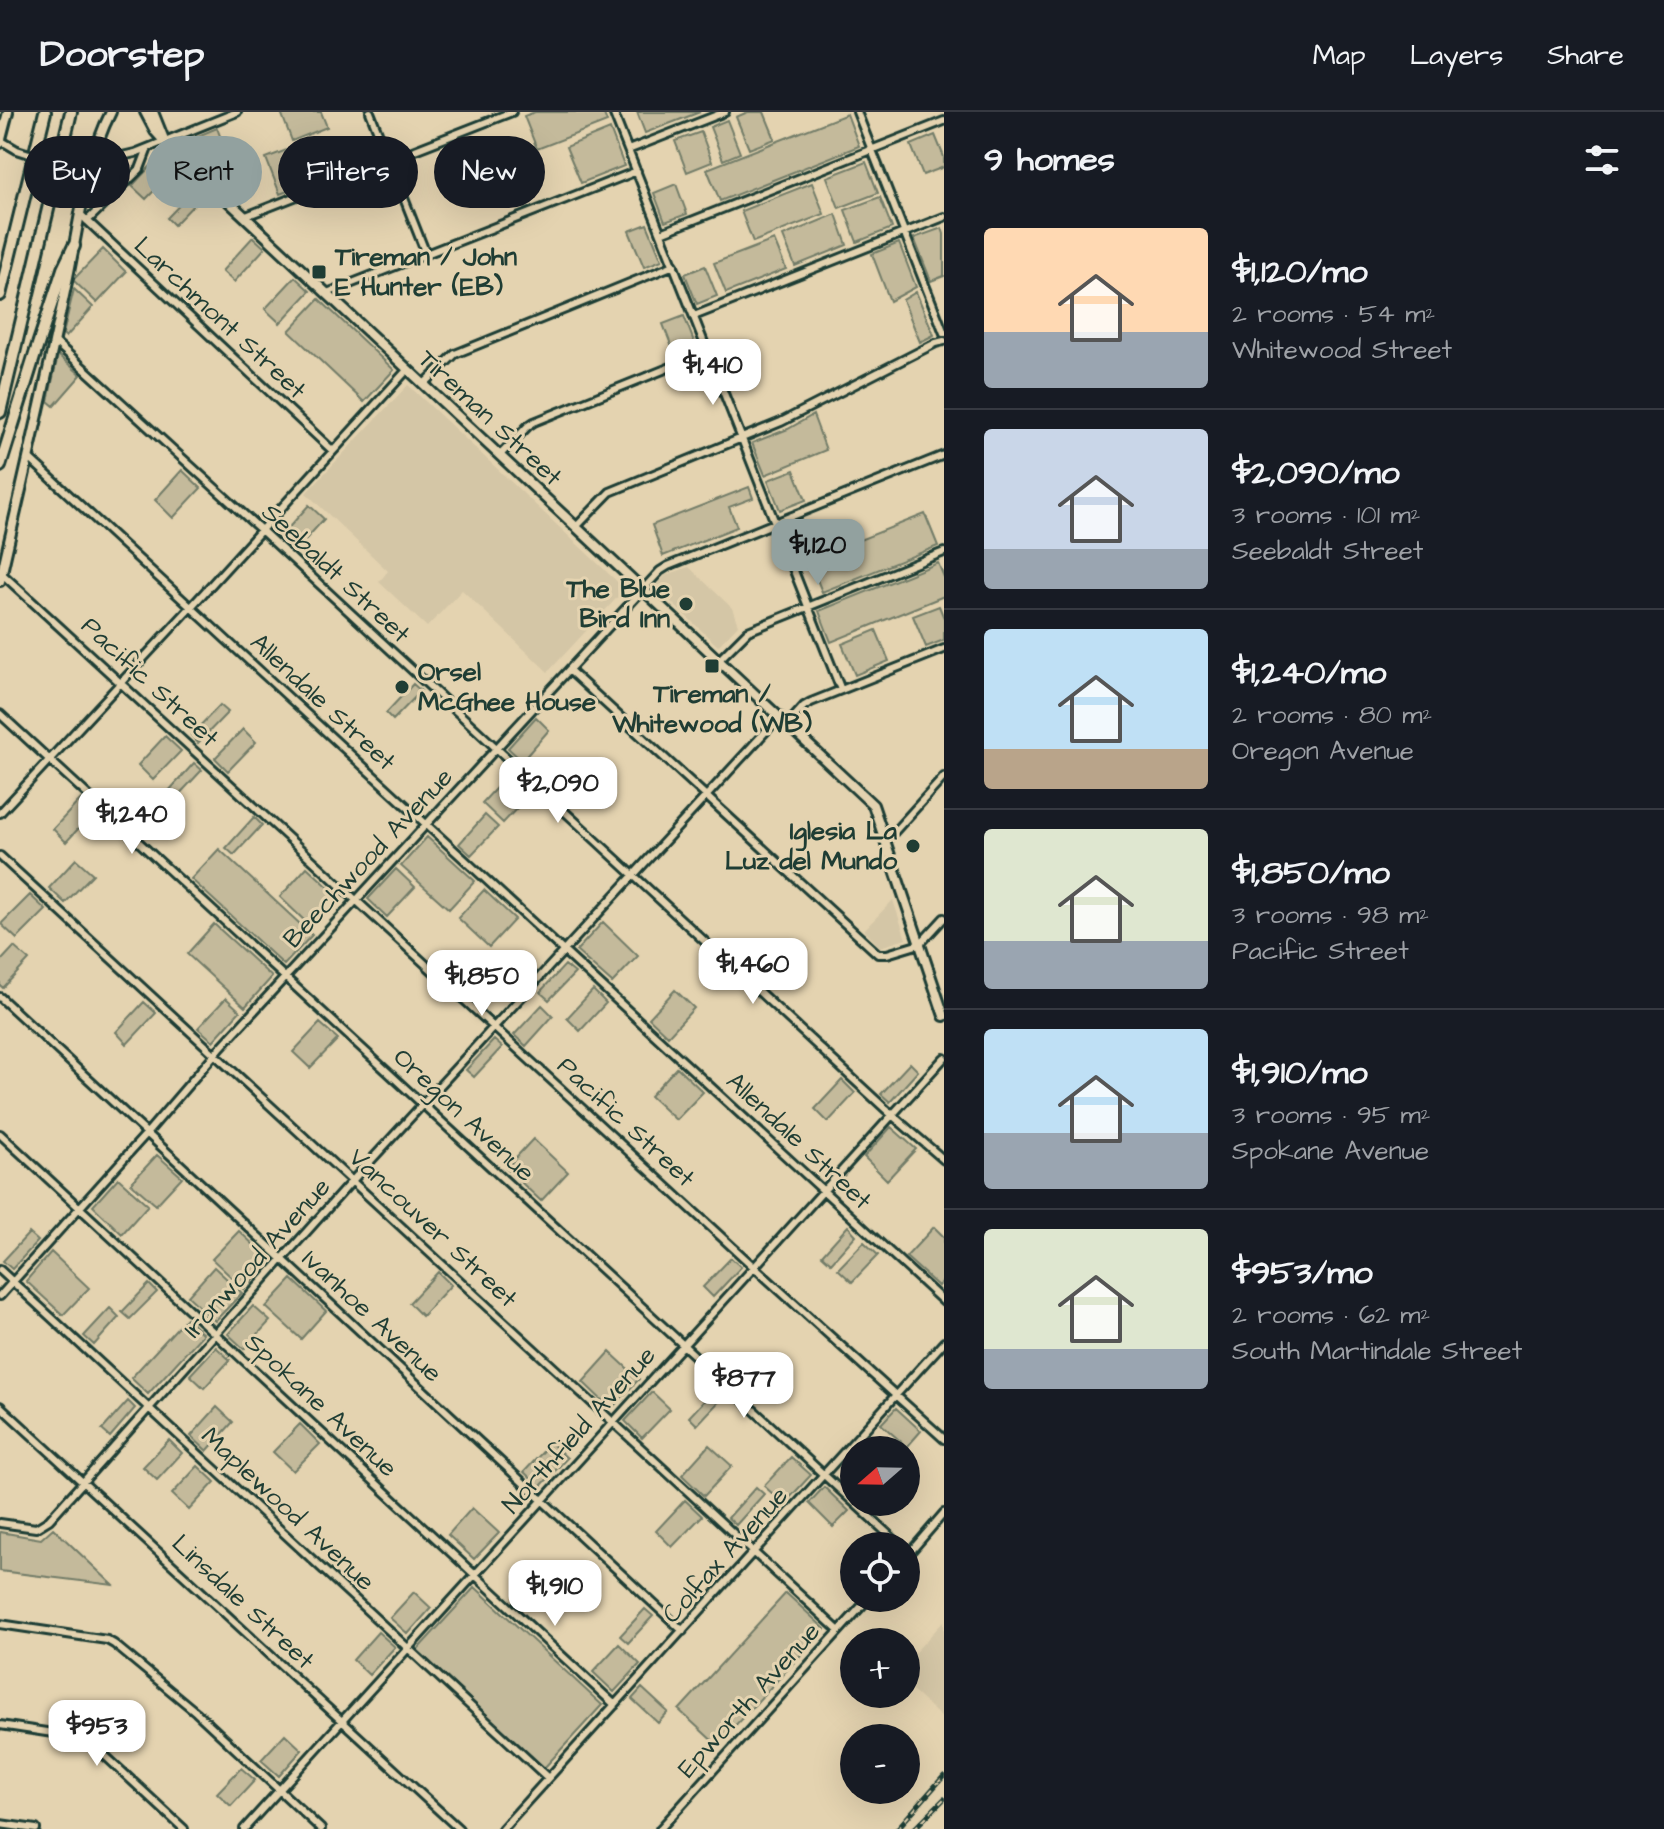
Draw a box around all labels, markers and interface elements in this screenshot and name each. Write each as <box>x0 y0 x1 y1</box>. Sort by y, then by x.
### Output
text: Doorstep <box>40 29 205 81</box>
text: Map <box>1313 36 1366 75</box>
text: Layers <box>1410 36 1503 75</box>
text: Share <box>1547 36 1624 75</box>
chip: Buy <box>24 136 130 208</box>
chip: Rent <box>146 136 262 208</box>
chip: Filters <box>278 136 418 208</box>
chip: New <box>434 136 545 208</box>
text: 9 homes <box>984 136 1115 184</box>
icon: filters <box>1580 138 1624 182</box>
street label: Larchmont Street <box>126 228 315 408</box>
place label: Tireman / John E Hunter (EB) <box>334 239 517 305</box>
text: $1,120/mo <box>1232 248 1368 296</box>
icon: home <box>1048 260 1144 356</box>
marker: Tireman / John E Hunter (EB) <box>310 263 328 281</box>
text: 2 rooms · 54 m² <box>1232 296 1435 332</box>
text: Whitewood Street <box>1232 332 1452 368</box>
pin: $1,410 <box>648 339 778 407</box>
street label: Tireman Street <box>410 342 571 495</box>
text: $1,410 <box>683 347 743 383</box>
text: $2,090/mo <box>1232 449 1400 497</box>
icon: home <box>1048 461 1144 557</box>
street label: Seebaldt Street <box>254 495 419 652</box>
text: 3 rooms · 101 m² <box>1232 497 1420 533</box>
pin: $1,120 <box>753 519 883 587</box>
text: $1,120 <box>789 527 847 563</box>
text: Seebaldt Street <box>1232 533 1423 569</box>
place label: The Blue Bird Inn <box>566 571 670 637</box>
marker: The Blue Bird Inn <box>677 595 695 613</box>
street label: Pacific Street <box>73 609 227 756</box>
street label: Allendale Street <box>242 625 404 779</box>
text: $1,240/mo <box>1232 649 1386 697</box>
place label: Orsel McGhee House <box>418 654 596 720</box>
marker: Tireman / Whitewood (WB) <box>703 657 721 675</box>
icon: home <box>1048 661 1144 757</box>
place label: Tireman / Whitewood (WB) <box>611 676 812 742</box>
marker: Orsel McGhee House <box>393 678 411 696</box>
text: 2 rooms · 80 m² <box>1232 697 1432 733</box>
text: Oregon Avenue <box>1232 733 1414 769</box>
pin: $2,090 <box>493 757 623 825</box>
street label: Beechwood Avenue <box>275 760 461 956</box>
text: $2,090 <box>517 765 599 801</box>
pin: $1,240 <box>67 788 197 856</box>
text: $1,240 <box>96 796 168 832</box>
place label: Iglesia La Luz del Mundo <box>725 813 898 879</box>
marker: Iglesia La Luz del Mundo <box>904 837 922 855</box>
text: $1,850/mo <box>1232 849 1390 897</box>
icon: home <box>1048 861 1144 957</box>
text: 3 rooms · 98 m² <box>1232 897 1429 933</box>
text: Pacific Street <box>1232 933 1409 969</box>
pin: $1,460 <box>688 938 818 1006</box>
text: $1,460 <box>717 946 789 982</box>
pin: $1,850 <box>417 950 547 1018</box>
text: $1,850 <box>445 958 519 994</box>
street label: Oregon Avenue <box>384 1040 543 1192</box>
street label: Pacific Street <box>549 1049 703 1196</box>
text: $1,910/mo <box>1232 1049 1368 1097</box>
icon: home <box>1048 1061 1144 1157</box>
street label: Allendale Street <box>718 1064 880 1218</box>
text: 3 rooms · 95 m² <box>1232 1097 1431 1133</box>
text: Spokane Avenue <box>1232 1133 1429 1169</box>
street label: Vancouver Street <box>341 1140 526 1316</box>
street label: Ironwood Avenue <box>175 1170 339 1346</box>
street label: Ivanhoe Avenue <box>294 1241 450 1391</box>
text: $953/mo <box>1232 1249 1373 1297</box>
icon: home <box>1048 1261 1144 1357</box>
text: 2 rooms · 62 m² <box>1232 1297 1430 1333</box>
street label: Spokane Avenue <box>237 1325 405 1485</box>
text: South Martindale Street <box>1232 1333 1522 1369</box>
street label: Northfield Avenue <box>494 1338 664 1522</box>
pin: $877 <box>697 1352 791 1420</box>
text: $877 <box>712 1360 776 1396</box>
street label: Maplewood Avenue <box>193 1419 383 1599</box>
north arrow <box>840 1436 920 1516</box>
map controls <box>840 1436 920 1804</box>
street label: Colfax Avenue <box>654 1479 796 1631</box>
street label: Linsdale Street <box>164 1526 323 1678</box>
button: locate <box>840 1532 920 1612</box>
pin: $1,910 <box>490 1560 620 1628</box>
text: $1,910 <box>527 1568 583 1604</box>
street label: Epworth Avenue <box>669 1614 829 1786</box>
button: + <box>840 1628 920 1708</box>
pin: $953 <box>50 1700 144 1768</box>
text: $953 <box>67 1708 127 1744</box>
button: − <box>840 1724 920 1804</box>

